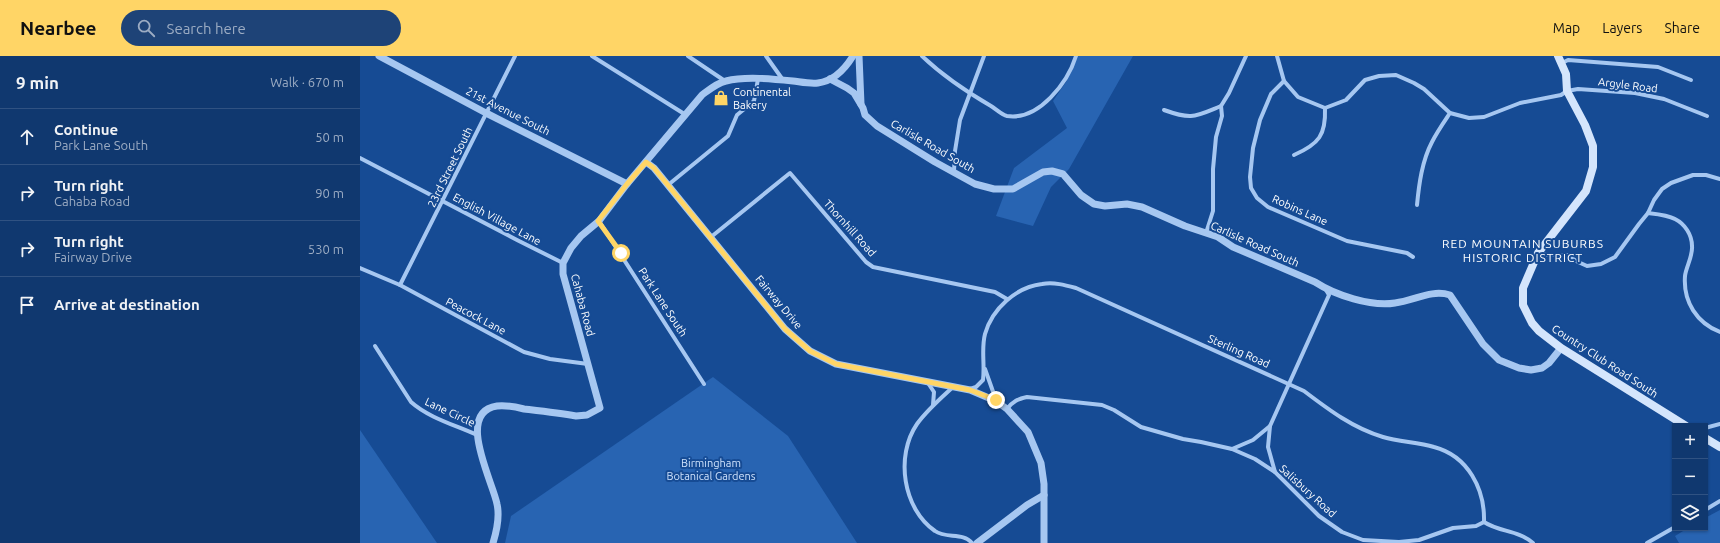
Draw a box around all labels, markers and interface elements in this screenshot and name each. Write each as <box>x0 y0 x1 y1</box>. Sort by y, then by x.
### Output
search box <box>121 10 401 46</box>
text: Nearbee <box>20 17 97 39</box>
icon: search <box>135 17 157 39</box>
text: Search here <box>167 20 246 37</box>
text: Map <box>1553 20 1580 36</box>
text: Layers <box>1602 20 1642 36</box>
text: Share <box>1664 20 1700 36</box>
text: 9 min <box>16 73 59 92</box>
text: Walk · 670 m <box>270 75 344 89</box>
street label: Argyle Road <box>1598 75 1658 95</box>
street label: 21st Avenue South <box>464 85 552 137</box>
place label: Continental Bakery <box>733 86 791 111</box>
shop icon: Continental Bakery <box>712 89 730 107</box>
street label: Carlisle Road South <box>889 117 977 175</box>
text: Continue <box>54 121 118 138</box>
street label: 23rd Street South <box>425 125 475 209</box>
icon: ahead <box>16 126 38 148</box>
text: 50 m <box>315 130 344 144</box>
text: Park Lane South <box>54 138 148 152</box>
text: Turn right <box>54 177 124 194</box>
icon: right <box>16 182 38 204</box>
text: 90 m <box>315 186 344 200</box>
street label: English Village Lane <box>451 191 543 247</box>
street label: Robins Lane <box>1270 192 1330 228</box>
text: Cahaba Road <box>54 194 130 208</box>
street label: Thornhill Road <box>821 197 879 259</box>
street label: Carlisle Road South <box>1209 219 1301 269</box>
text: Turn right <box>54 233 124 250</box>
district label: RED MOUNTAIN SUBURBS HISTORIC DISTRICT <box>1442 237 1604 264</box>
icon: right <box>16 238 38 260</box>
text: 530 m <box>308 242 344 256</box>
route start <box>612 244 630 262</box>
text: Fairway Drive <box>54 250 132 264</box>
street label: Park Lane South <box>636 265 690 339</box>
street label: Cahaba Road <box>569 272 597 338</box>
street label: Fairway Drive <box>753 273 805 331</box>
icon: arrive <box>16 294 38 316</box>
street label: Peacock Lane <box>444 295 508 337</box>
text: Arrive at destination <box>54 296 200 313</box>
street label: Country Club Road South <box>1550 322 1660 400</box>
street label: Sterling Road <box>1206 332 1272 370</box>
route end <box>987 391 1005 409</box>
street label: Lane Circle <box>423 395 477 429</box>
map controls <box>1672 423 1708 531</box>
button: + <box>1672 423 1708 459</box>
park label: Birmingham Botanical Gardens <box>666 457 756 482</box>
button: − <box>1672 459 1708 495</box>
street label: Salisbury Road <box>1277 462 1339 520</box>
button: layers <box>1672 495 1708 531</box>

